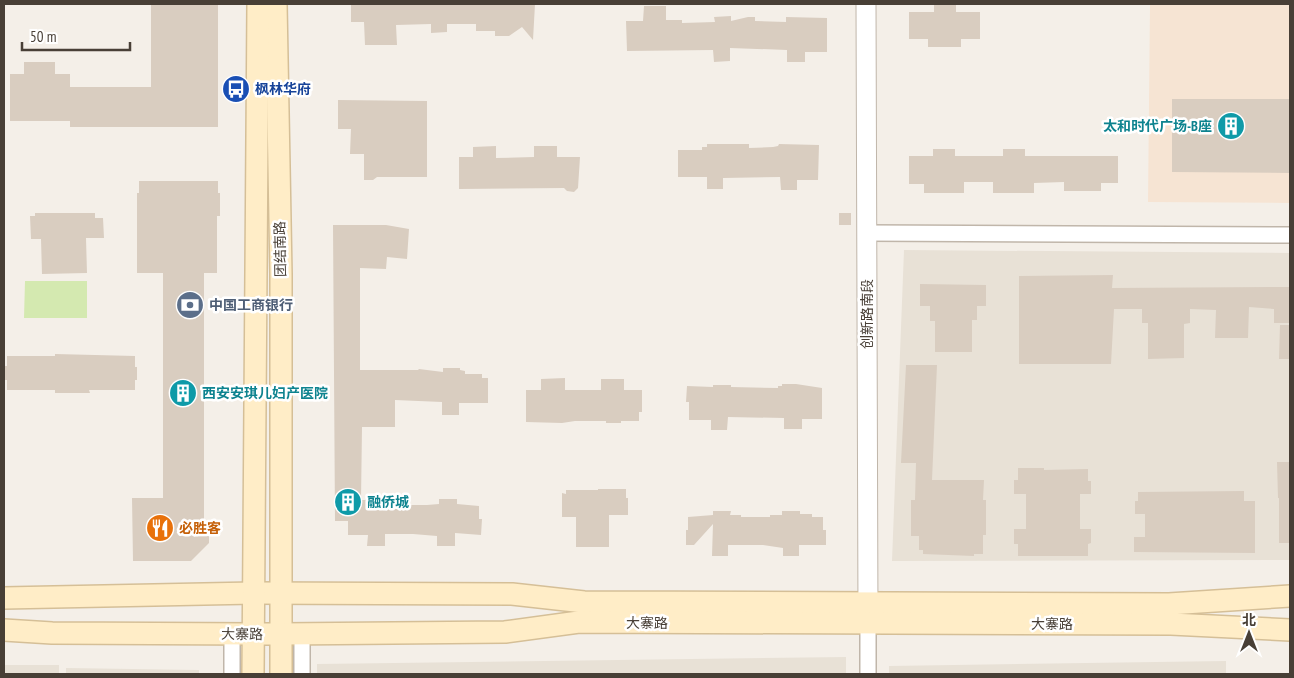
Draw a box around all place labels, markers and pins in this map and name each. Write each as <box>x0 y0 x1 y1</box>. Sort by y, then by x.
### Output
bus stop icon: 枫林华府 <box>221 74 251 104</box>
place label: 枫林华府 <box>255 80 311 98</box>
building icon: 太和时代广场-B座 <box>1216 111 1246 141</box>
place label: 太和时代广场-B座 <box>1103 117 1212 135</box>
bank icon: 中国工商银行 <box>175 290 205 320</box>
place label: 中国工商银行 <box>209 296 293 314</box>
building icon: 西安安琪儿妇产医院 <box>168 378 198 408</box>
place label: 西安安琪儿妇产医院 <box>202 384 328 402</box>
building icon: 融侨城 <box>333 487 363 517</box>
place label: 融侨城 <box>367 493 409 511</box>
restaurant icon: 必胜客 <box>145 513 175 543</box>
place label: 必胜客 <box>179 519 221 537</box>

